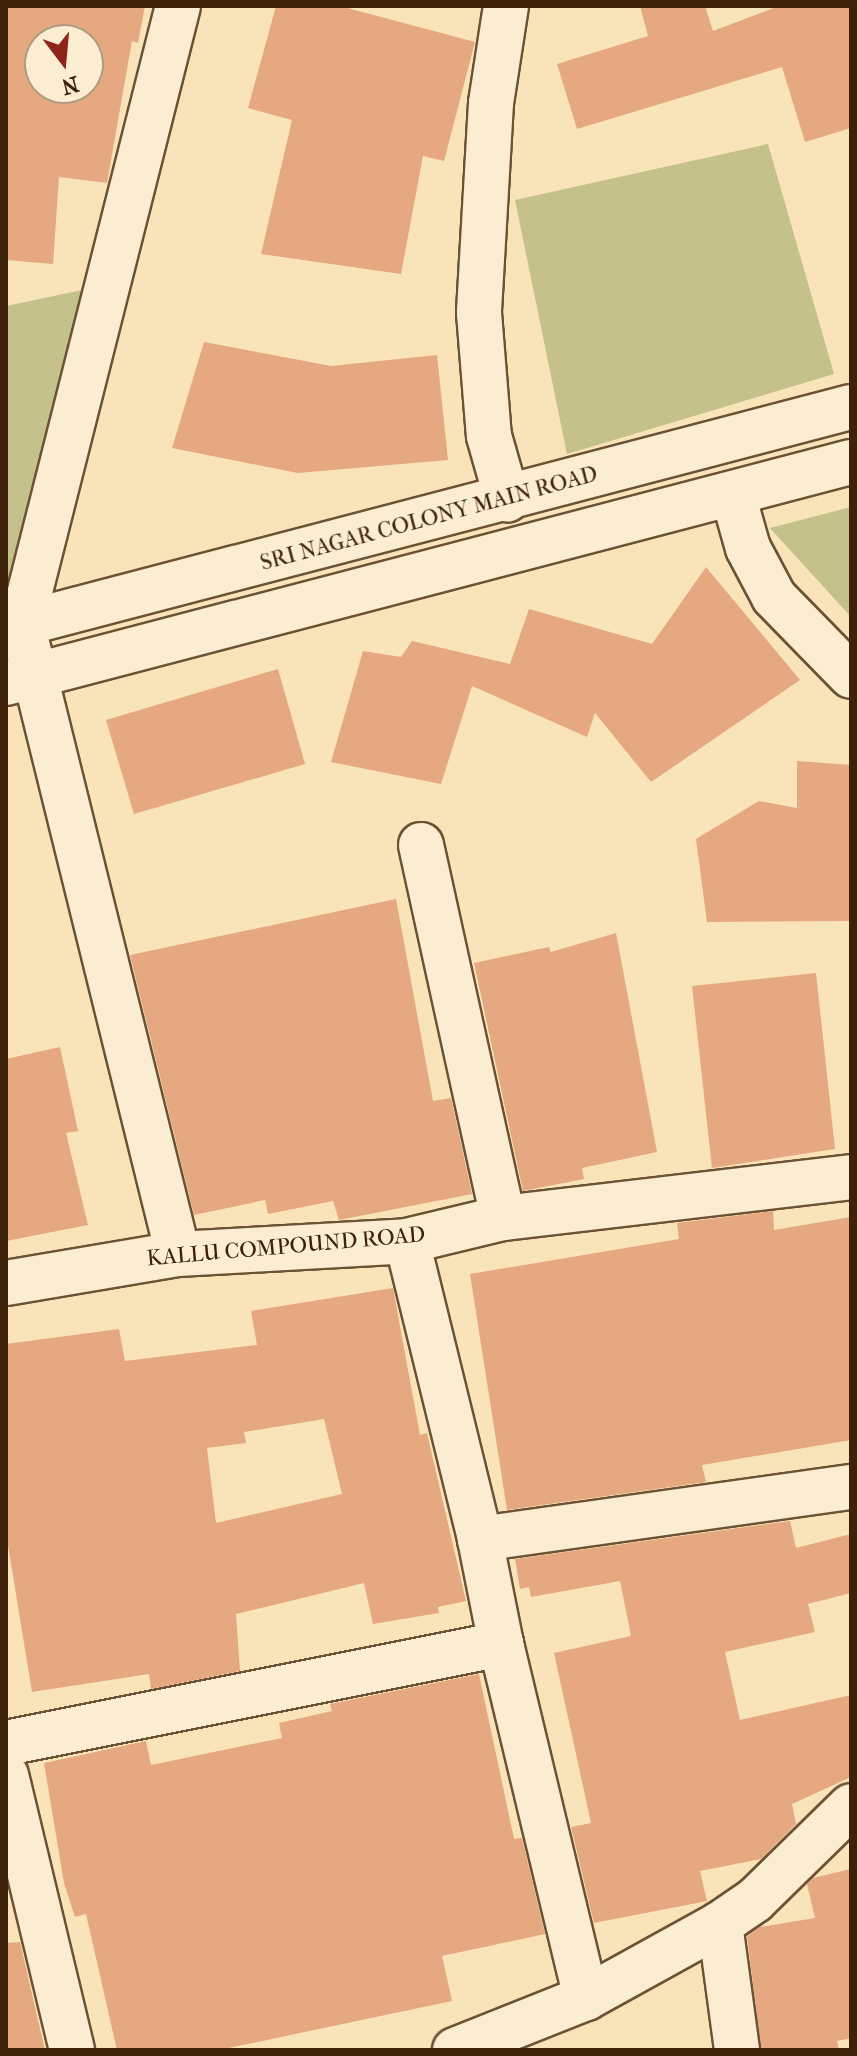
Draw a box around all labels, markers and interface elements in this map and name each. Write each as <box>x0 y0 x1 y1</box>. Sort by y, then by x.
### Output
north arrow <box>24 24 104 104</box>
text: N <box>58 70 82 100</box>
street label: SRI NAGAR COLONY MAIN ROAD <box>258 461 600 577</box>
street label: KALLU COMPOUND ROAD <box>146 1222 426 1272</box>

